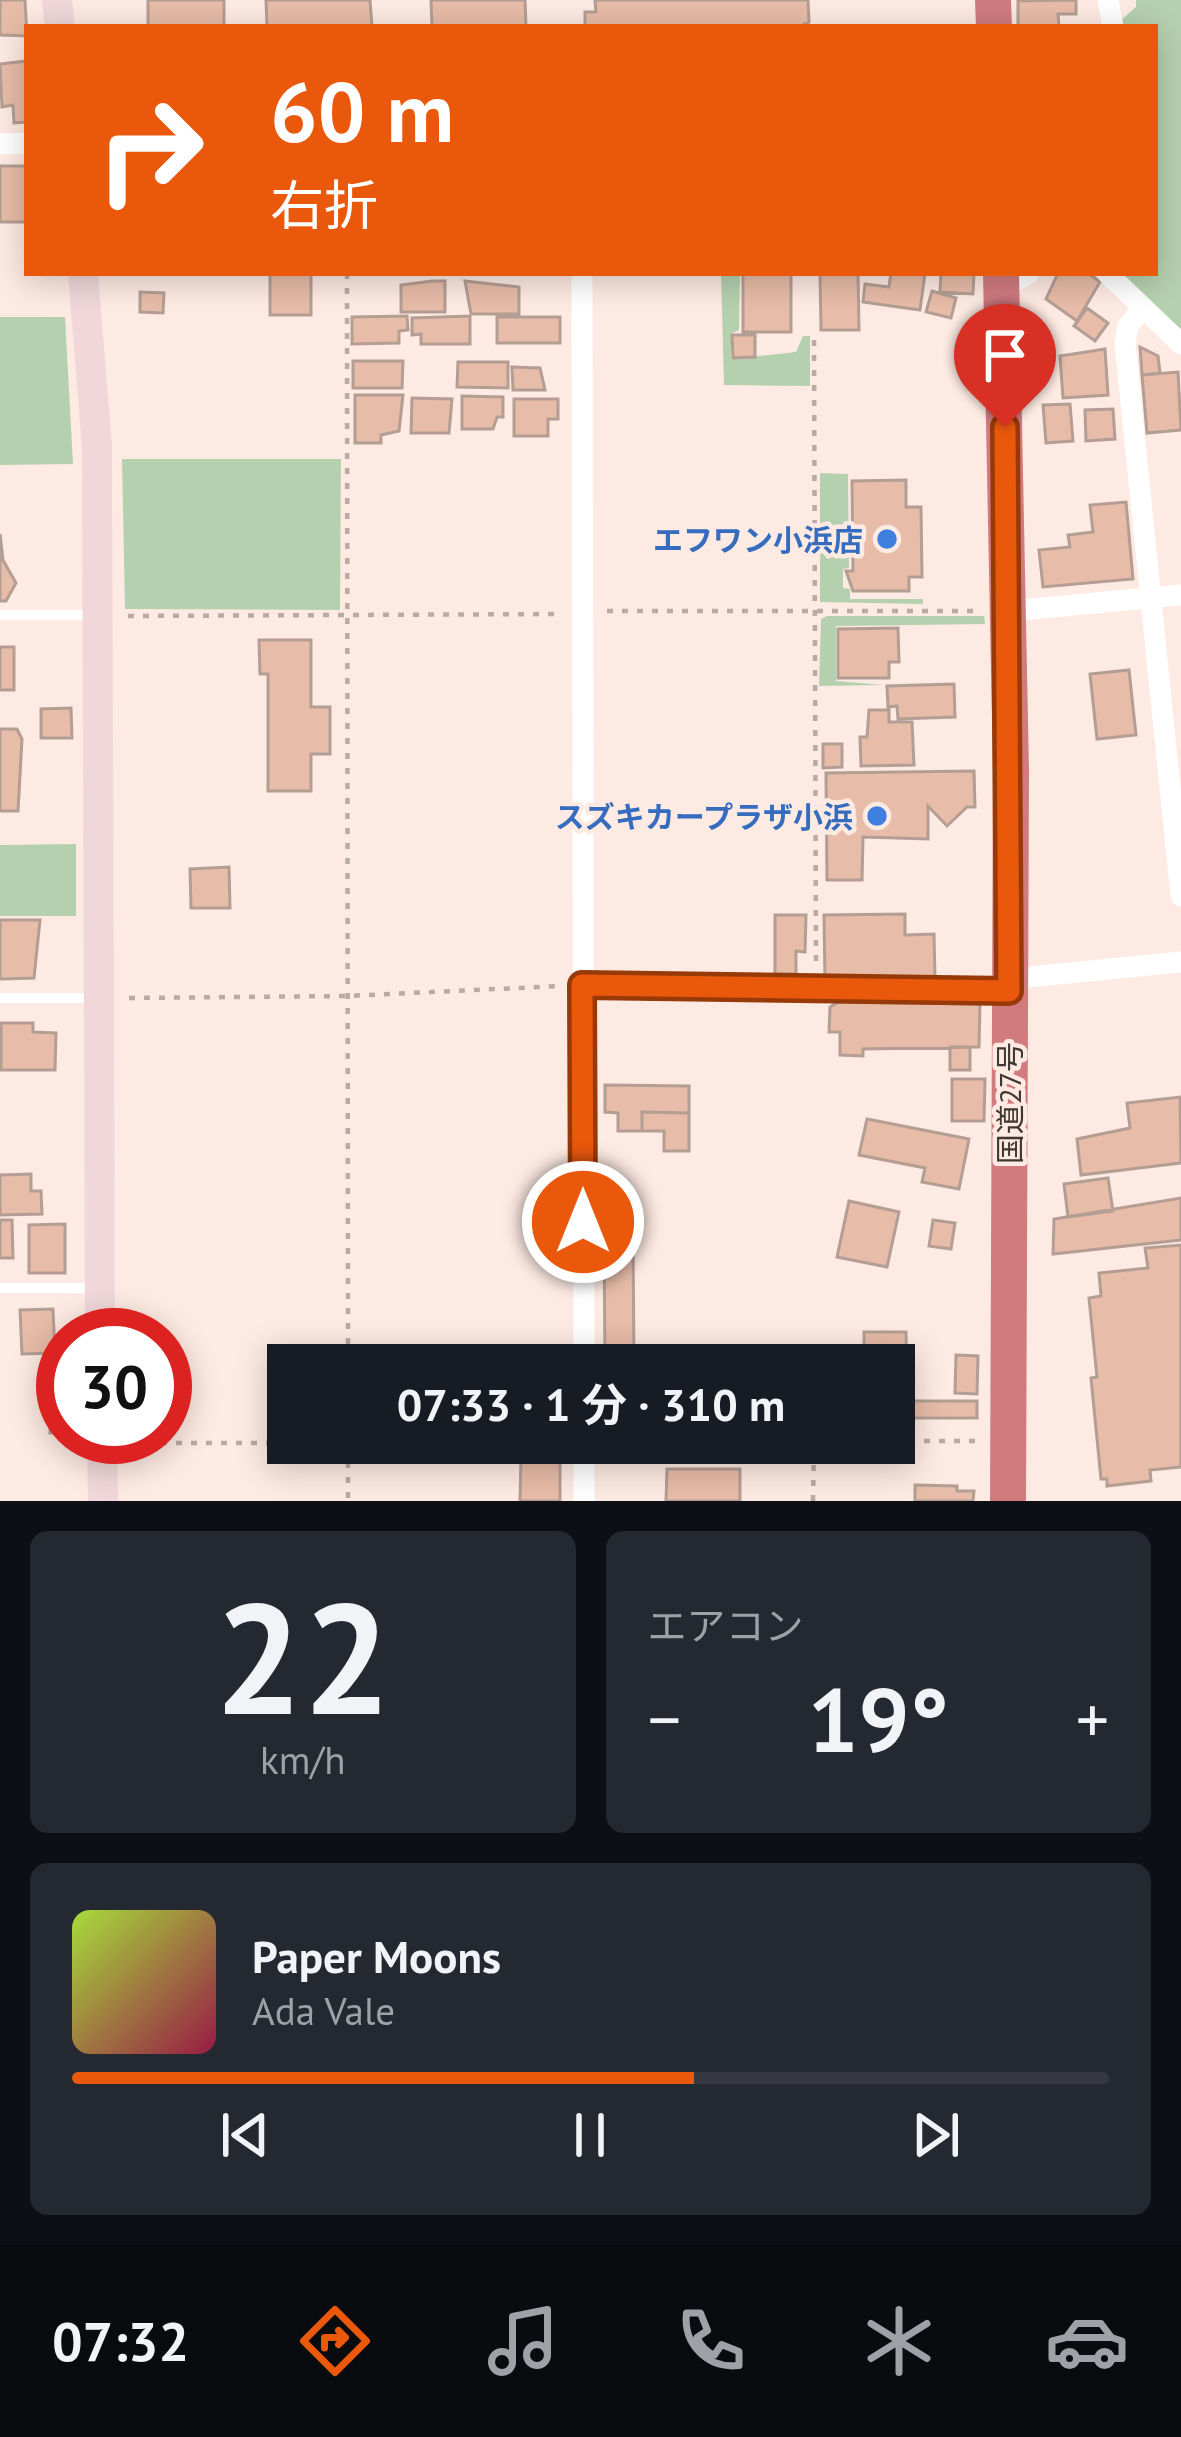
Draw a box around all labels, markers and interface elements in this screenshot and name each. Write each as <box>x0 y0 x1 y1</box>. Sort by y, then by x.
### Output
text: 60 m <box>270 56 454 165</box>
icon: right <box>72 72 228 228</box>
text: 右折 <box>270 170 378 240</box>
pin <box>954 304 1056 427</box>
icon: arrive <box>972 322 1038 388</box>
place label: エフワン小浜店 <box>653 520 863 559</box>
marker: エフワン小浜店 <box>874 526 900 552</box>
place label: スズキカープラザ小浜 <box>555 797 853 836</box>
marker: スズキカープラザ小浜 <box>864 803 890 829</box>
street label: 国道27号 <box>990 1042 1029 1164</box>
position arrow <box>520 1159 646 1285</box>
speed limit sign: 30 <box>36 1308 192 1464</box>
text: 07:33 · 1 分 · 310 m <box>397 1375 785 1433</box>
text: 22 <box>214 1555 391 1757</box>
text: エアコン <box>648 1600 804 1651</box>
text: 19° <box>808 1660 949 1777</box>
text: − <box>648 1676 681 1761</box>
text: + <box>1076 1676 1109 1761</box>
text: km/h <box>260 1734 346 1785</box>
text: Paper Moons <box>252 1927 501 1985</box>
text: Ada Vale <box>252 1985 395 2036</box>
icon: previous <box>212 2102 278 2168</box>
icon: pause <box>557 2102 623 2168</box>
icon: next <box>903 2102 969 2168</box>
icon: directions <box>293 2299 377 2383</box>
icon: music <box>481 2299 565 2383</box>
icon: phone <box>669 2299 753 2383</box>
icon: climate <box>857 2299 941 2383</box>
icon: car <box>1045 2299 1129 2383</box>
text: 07:32 <box>52 2306 189 2376</box>

